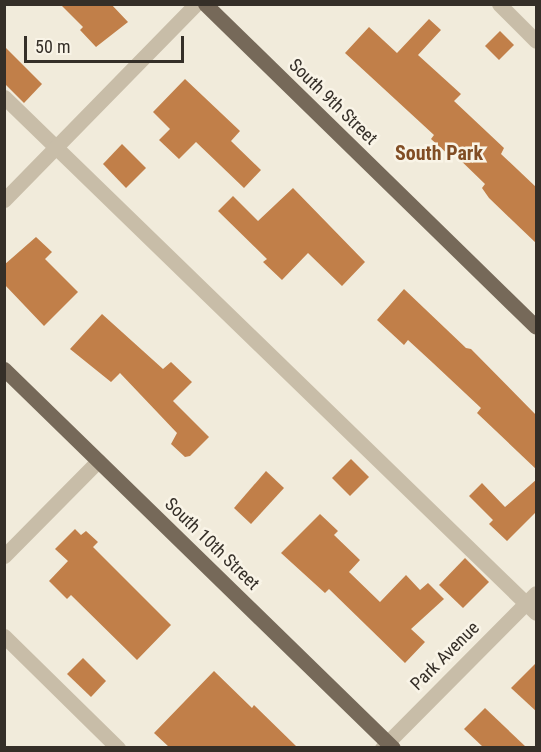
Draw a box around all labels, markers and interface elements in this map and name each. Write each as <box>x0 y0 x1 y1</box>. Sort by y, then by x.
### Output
scale bar <box>27 24 188 62</box>
text: 50 m <box>35 36 70 57</box>
street label: South 9th Street <box>284 54 382 150</box>
district label: South Park <box>395 141 483 165</box>
street label: South 10th Street <box>160 493 264 595</box>
street label: Park Avenue <box>406 617 484 695</box>

